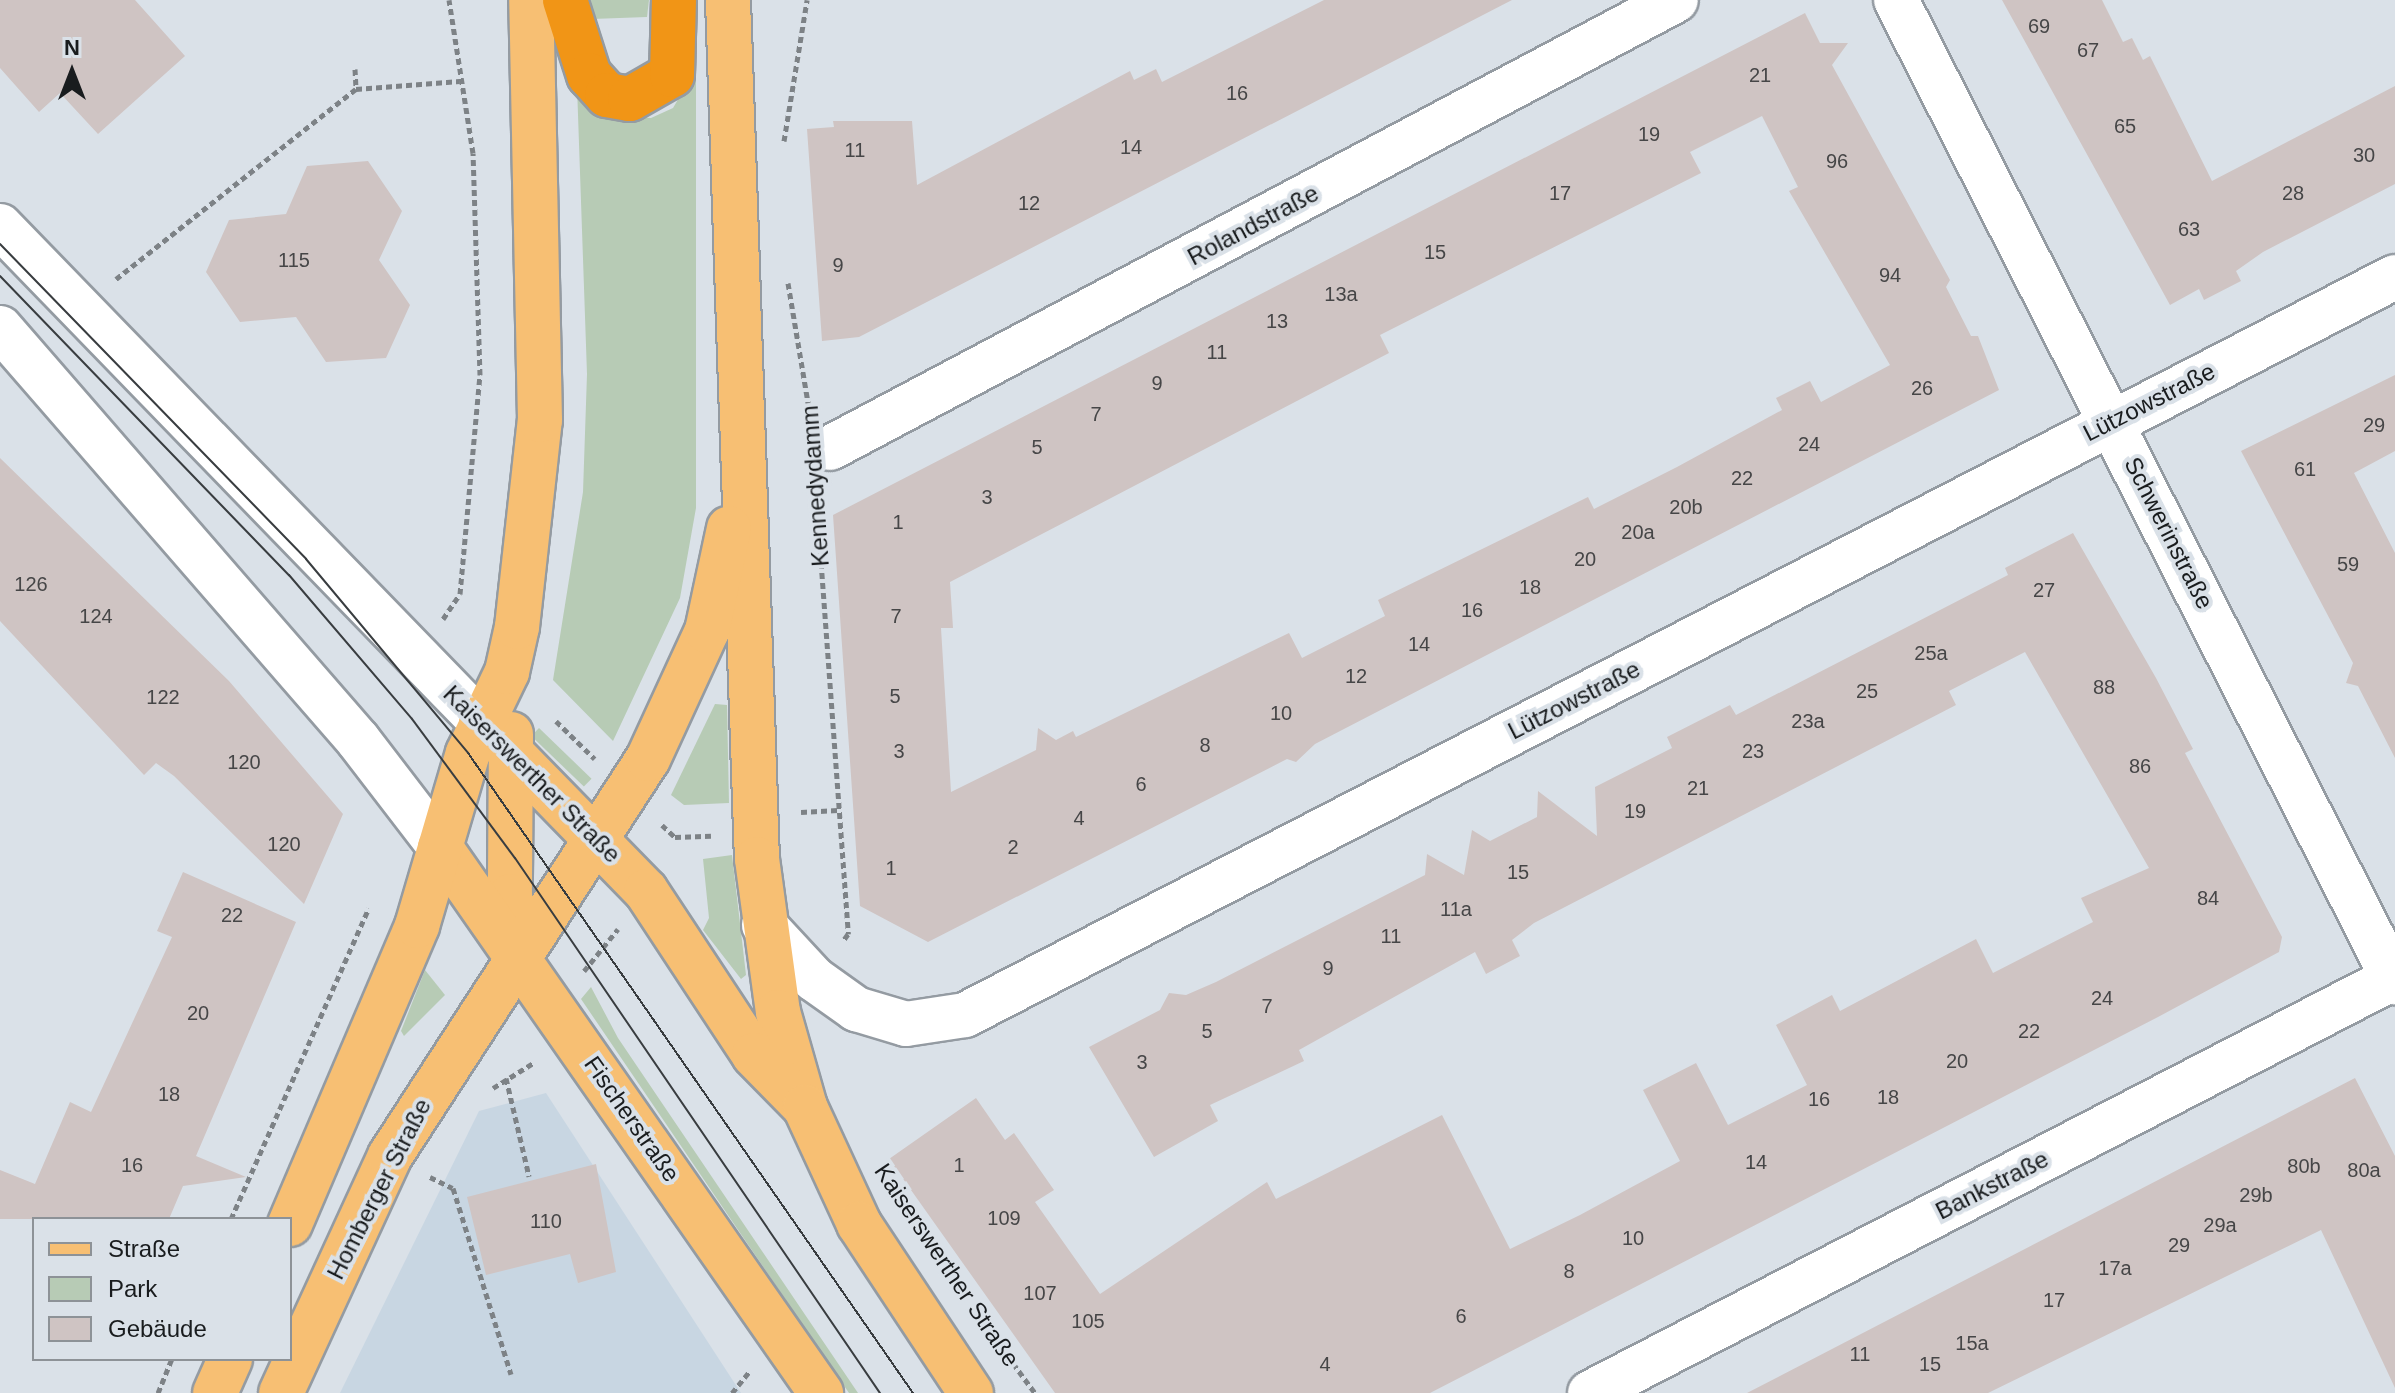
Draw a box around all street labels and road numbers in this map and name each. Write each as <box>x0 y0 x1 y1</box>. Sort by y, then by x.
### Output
street label: Rolandstraße <box>1183 178 1323 272</box>
street label: Lützowstraße <box>2078 356 2220 448</box>
street label: Kennedydamm <box>795 404 835 568</box>
street label: Schwerinstraße <box>2118 452 2220 614</box>
street label: Lützowstraße <box>1503 654 1645 746</box>
street label: Kaiserswerther Straße <box>437 679 627 869</box>
street label: Fischerstraße <box>578 1051 686 1187</box>
street label: Homberger Straße <box>321 1094 437 1284</box>
street label: Bankstraße <box>1931 1144 2053 1226</box>
street label: Kaiserswerther Straße <box>868 1158 1026 1372</box>

